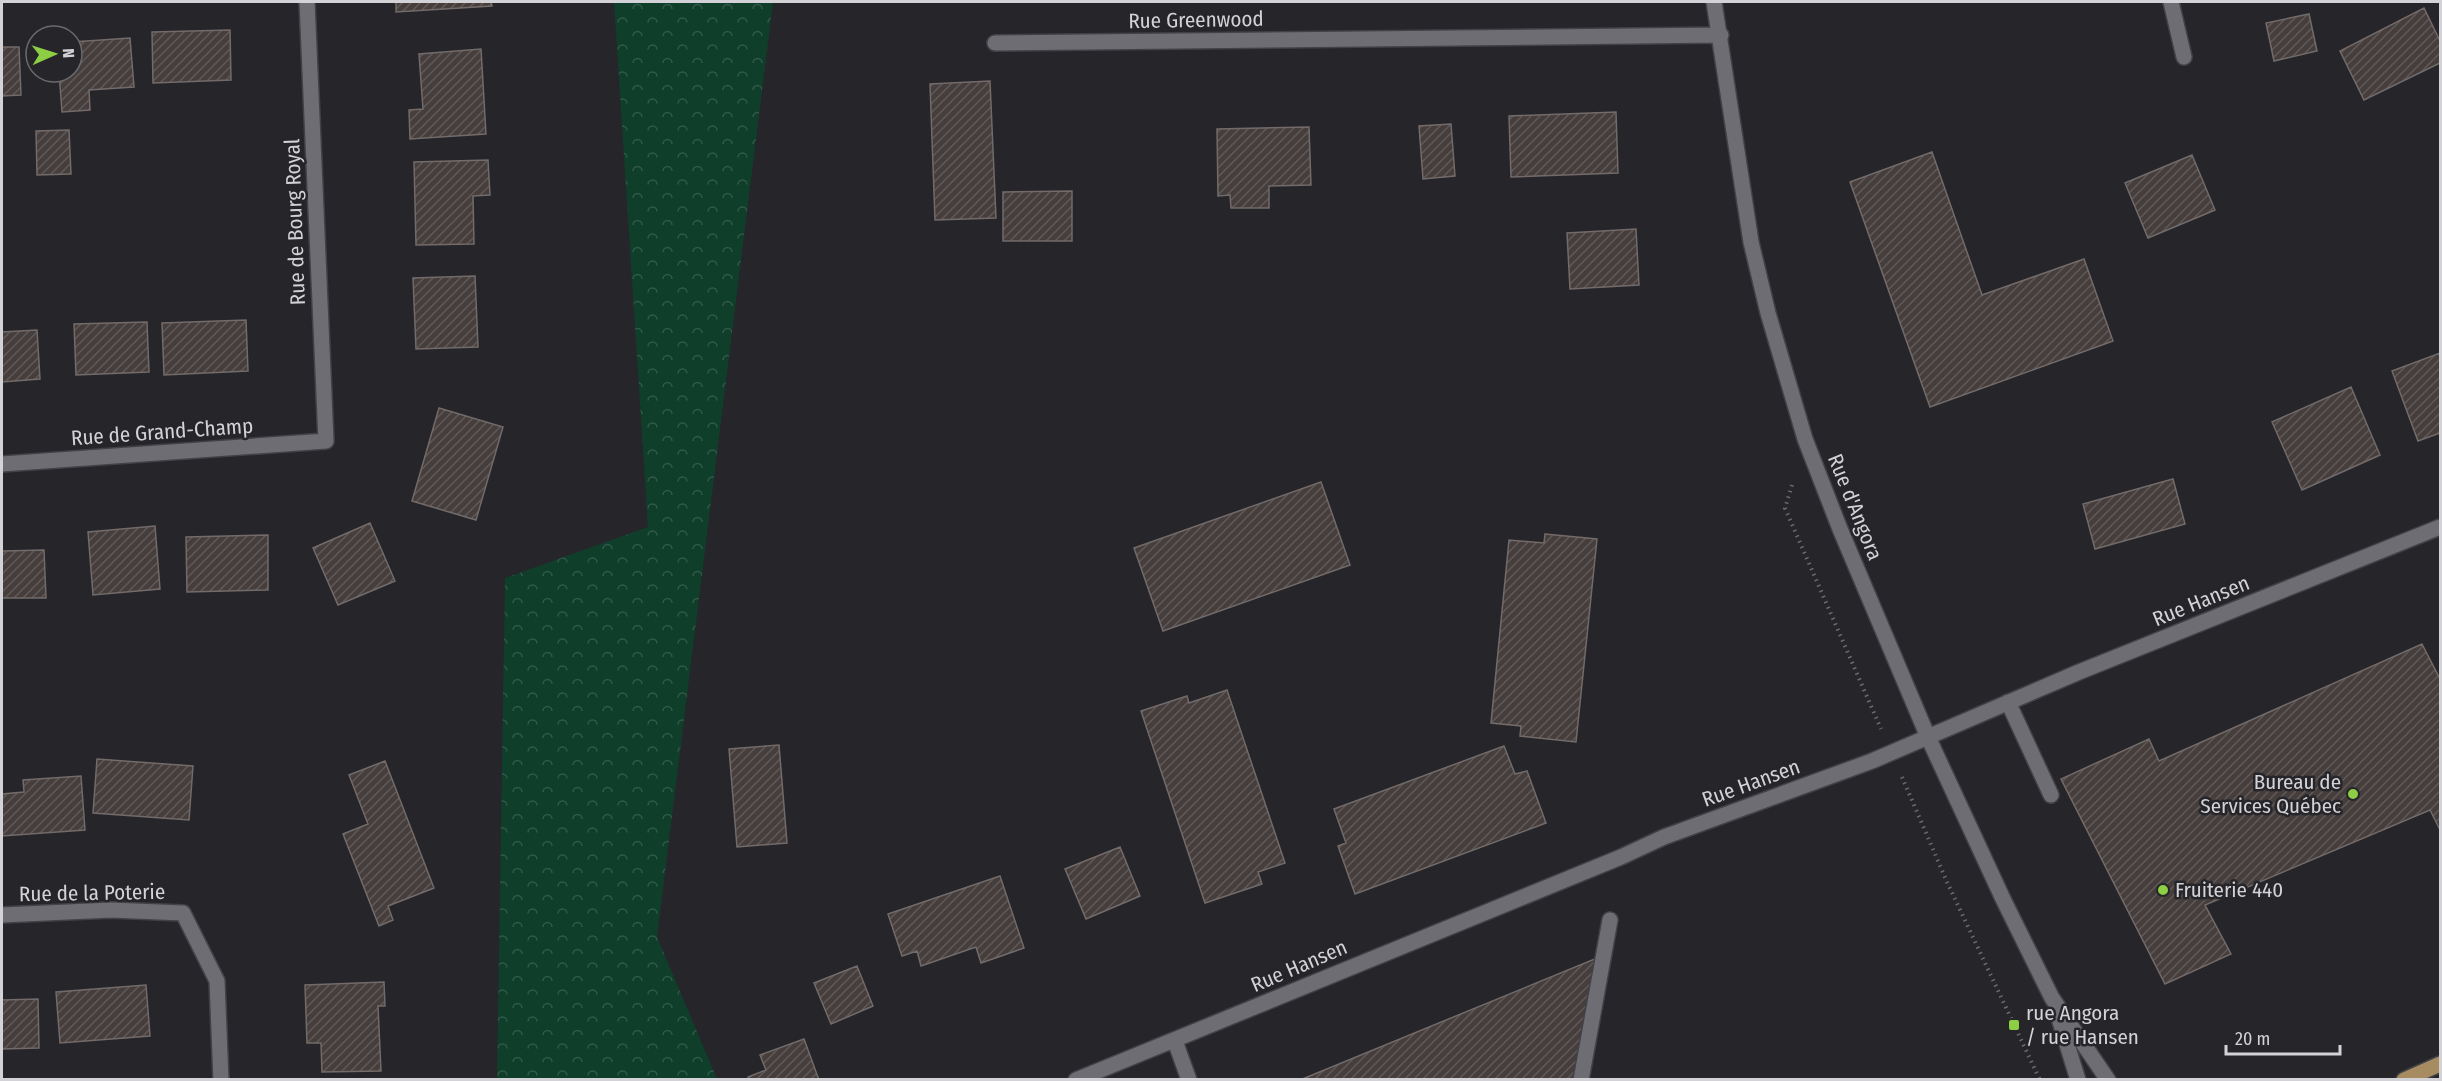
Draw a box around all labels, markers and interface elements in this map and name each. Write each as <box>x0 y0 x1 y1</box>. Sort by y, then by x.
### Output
street label: Rue Greenwood <box>1128 6 1264 34</box>
north arrow <box>24 24 84 84</box>
text: N <box>59 48 78 59</box>
street label: Rue de Bourg Royal <box>279 138 311 306</box>
street label: Rue de Grand-Champ <box>70 413 254 451</box>
street label: Rue d'Angora <box>1822 450 1888 564</box>
street label: Rue Hansen <box>2149 570 2253 632</box>
street label: Rue Hansen <box>1699 753 1803 813</box>
place label: Bureau de Services Québec <box>2200 769 2341 819</box>
marker: Bureau de Services Québec <box>2346 787 2360 801</box>
place label: Fruiterie 440 <box>2175 877 2283 903</box>
street label: Rue de la Poterie <box>19 879 165 907</box>
marker: Fruiterie 440 <box>2156 883 2170 897</box>
street label: Rue Hansen <box>1247 934 1351 998</box>
place label: rue Angora / rue Hansen <box>2026 1000 2139 1050</box>
marker: rue Angora / rue Hansen <box>2007 1018 2021 1032</box>
scale bar <box>2226 1018 2340 1056</box>
text: 20 m <box>2235 1028 2270 1050</box>

